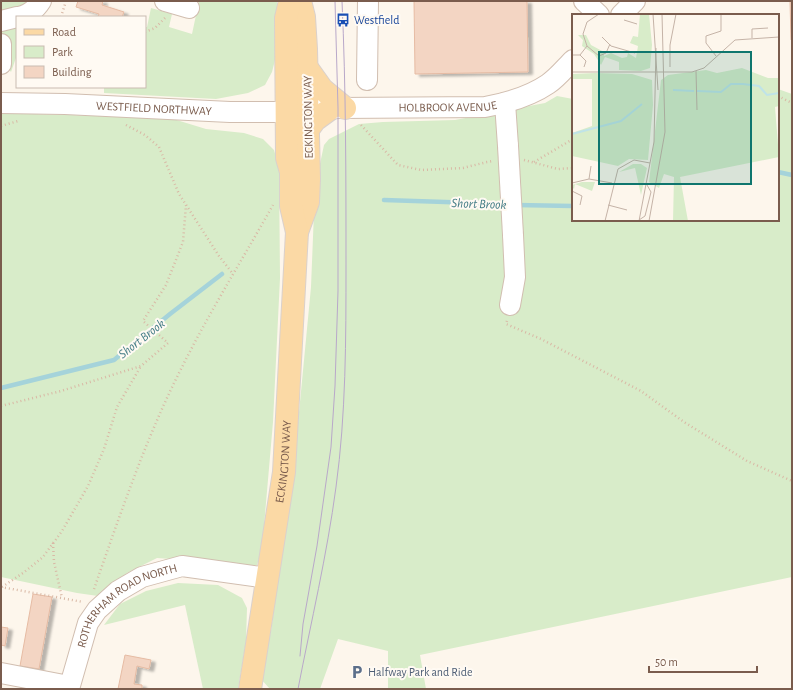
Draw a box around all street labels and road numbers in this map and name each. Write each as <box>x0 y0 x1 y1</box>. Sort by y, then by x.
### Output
street label: ECKINGTON WAY <box>301 75 315 159</box>
street label: HOLBROOK AVENUE <box>398 99 498 114</box>
street label: WESTFIELD NORTHWAY <box>96 100 213 117</box>
street label: ECKINGTON WAY <box>273 419 293 504</box>
street label: ROTHERHAM ROAD NORTH <box>75 562 178 649</box>

